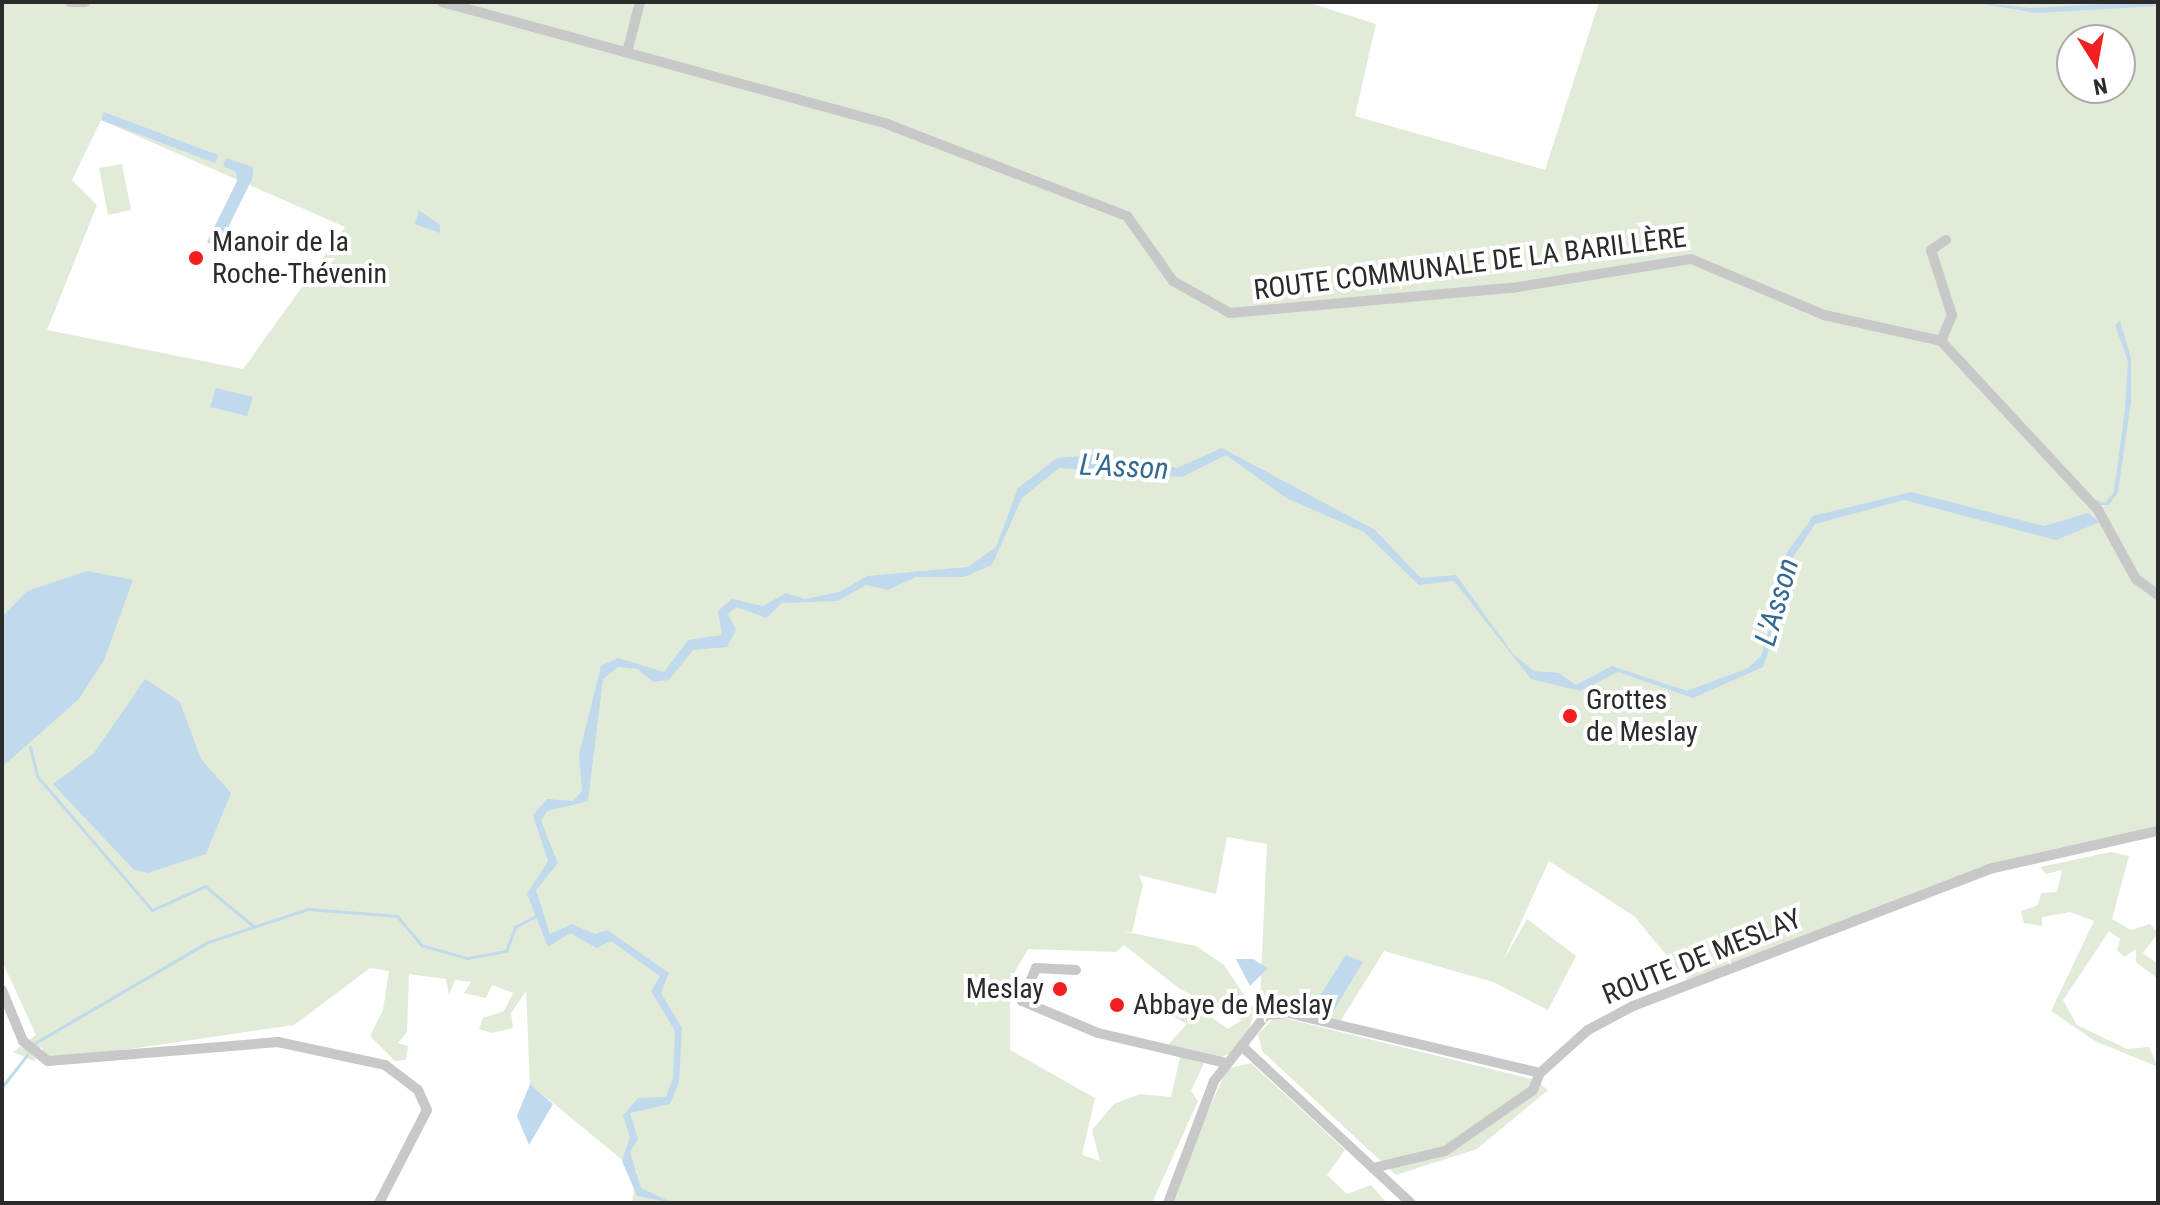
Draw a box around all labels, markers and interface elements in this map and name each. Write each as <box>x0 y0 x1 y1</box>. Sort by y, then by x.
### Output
north arrow <box>2056 24 2136 104</box>
text: N <box>2091 73 2109 100</box>
street label: ROUTE COMMUNALE DE LA BARILLÈRE <box>1252 221 1688 307</box>
place label: Manoir de la Roche-Thévenin <box>212 225 387 291</box>
marker: Manoir de la Roche-Thévenin <box>187 249 205 267</box>
water label: L'Asson <box>1079 447 1169 487</box>
water label: L'Asson <box>1747 554 1807 650</box>
place label: Grottes de Meslay <box>1586 683 1698 749</box>
marker: Grottes de Meslay <box>1561 707 1579 725</box>
street label: ROUTE DE MESLAY <box>1598 902 1806 1012</box>
place label: Meslay <box>966 972 1044 1006</box>
marker: Meslay <box>1051 980 1069 998</box>
place label: Abbaye de Meslay <box>1133 988 1333 1022</box>
marker: Abbaye de Meslay <box>1108 996 1126 1014</box>

